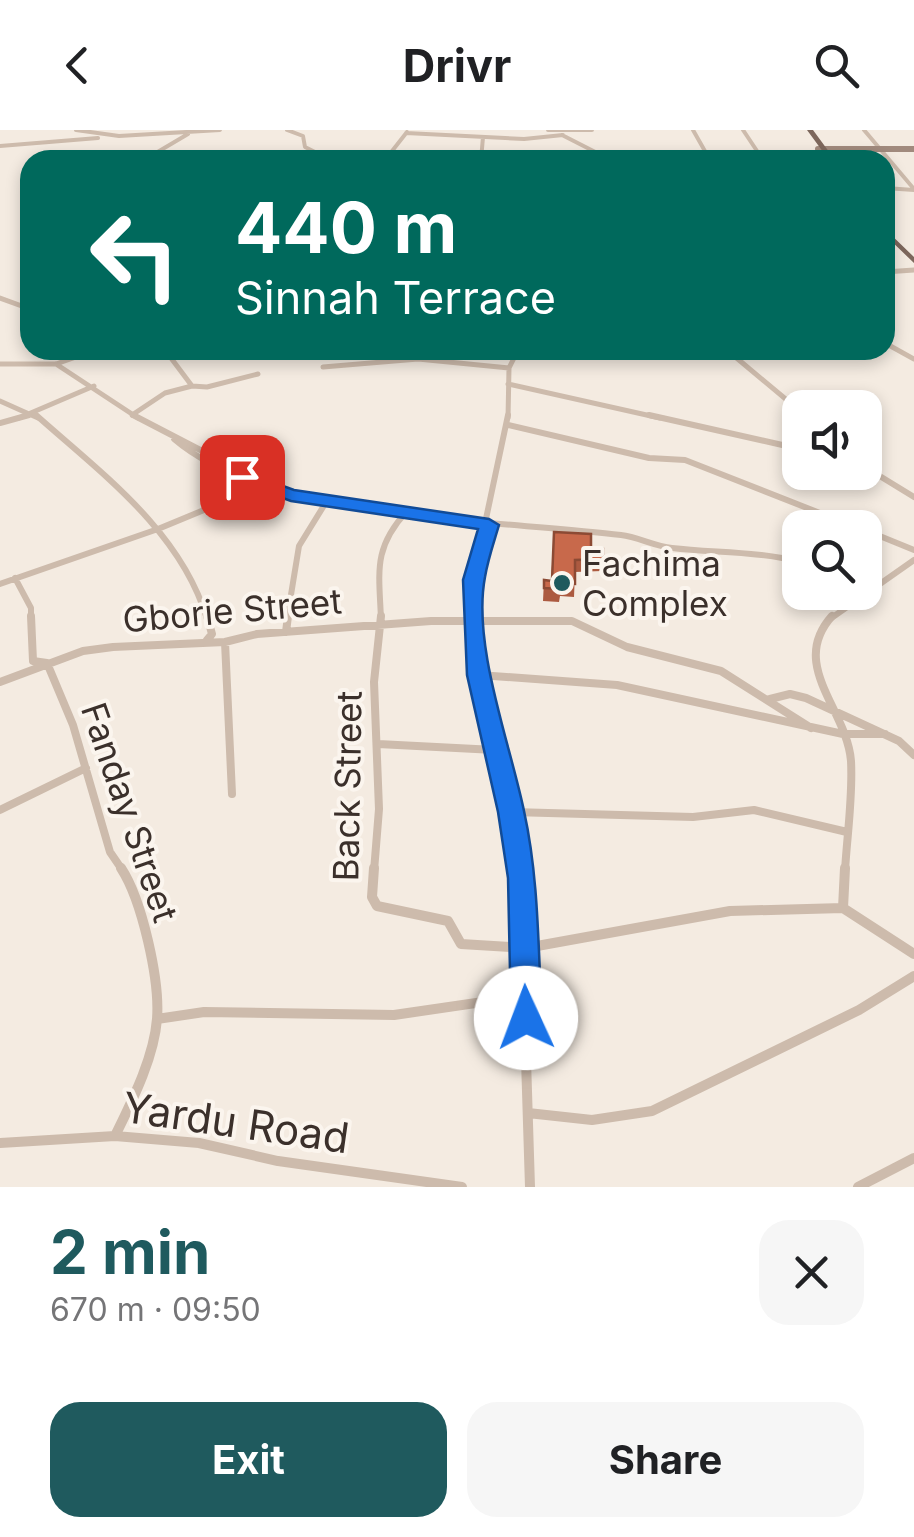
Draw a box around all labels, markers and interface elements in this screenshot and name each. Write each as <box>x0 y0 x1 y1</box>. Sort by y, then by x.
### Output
icon: back <box>50 38 105 93</box>
text: Drivr <box>403 38 511 93</box>
icon: search <box>809 38 864 93</box>
text: 440 m <box>235 185 457 270</box>
icon: left <box>70 190 200 320</box>
text: Sinnah Terrace <box>235 270 556 325</box>
map controls <box>782 390 882 610</box>
button: sound <box>782 390 882 490</box>
pin <box>200 435 285 520</box>
icon: arrive <box>215 450 270 505</box>
button: search <box>782 510 882 610</box>
place label: Fachima Complex <box>582 542 728 624</box>
marker: Fachima Complex <box>551 572 573 594</box>
street label: Gborie Street <box>121 580 343 640</box>
street label: Back Street <box>324 690 370 882</box>
street label: Fanday Street <box>73 697 187 927</box>
position arrow <box>474 966 578 1070</box>
street label: Yardu Road <box>120 1081 352 1163</box>
text: 2 min <box>50 1216 210 1288</box>
button: close <box>759 1220 864 1325</box>
text: 670 m · 09:50 <box>50 1290 261 1329</box>
button: Exit <box>50 1402 447 1517</box>
button: Share <box>467 1402 864 1517</box>

